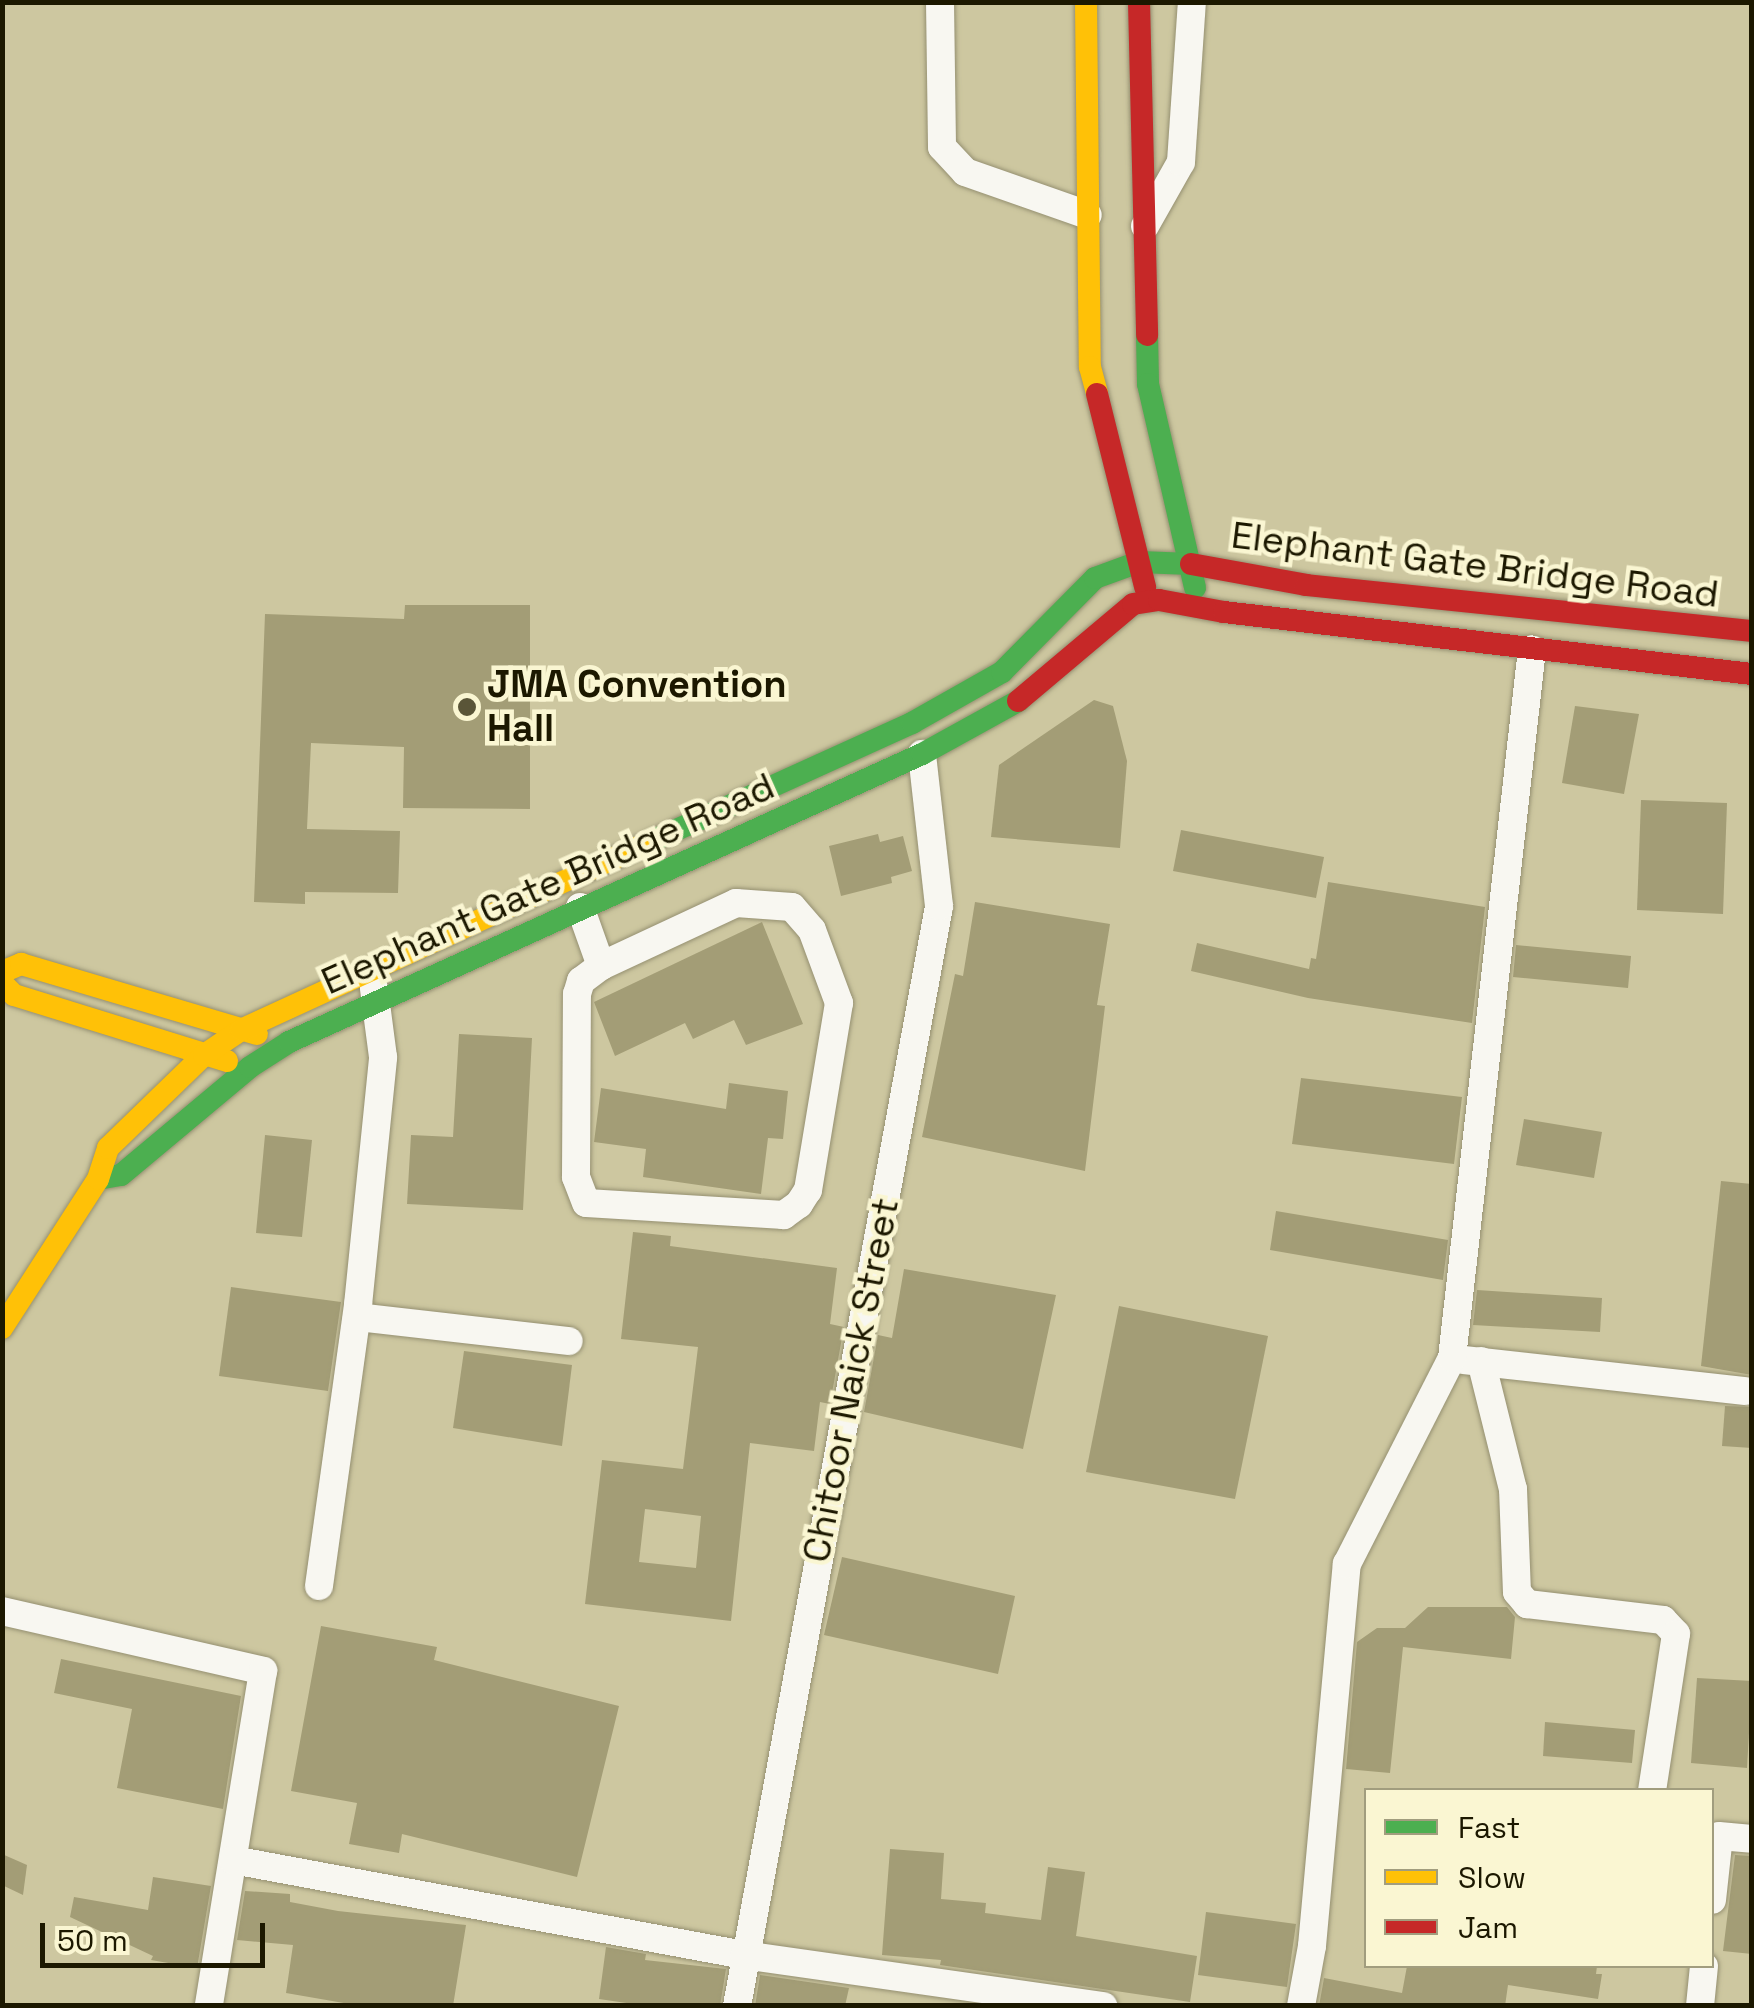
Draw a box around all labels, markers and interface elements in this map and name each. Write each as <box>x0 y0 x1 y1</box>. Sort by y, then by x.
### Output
street label: Elephant Gate Bridge Road <box>1229 512 1721 618</box>
place label: JMA Convention Hall <box>487 662 787 752</box>
marker: JMA Convention Hall <box>456 696 478 718</box>
street label: Elephant Gate Bridge Road <box>315 763 781 1005</box>
street label: Chitoor Naick Street <box>793 1194 909 1566</box>
legend <box>1364 1788 1714 1968</box>
text: Fast <box>1458 1808 1520 1847</box>
text: Slow <box>1458 1858 1526 1897</box>
scale bar <box>45 1903 270 1965</box>
text: Jam <box>1458 1908 1518 1947</box>
text: 50 m <box>57 1921 128 1960</box>

